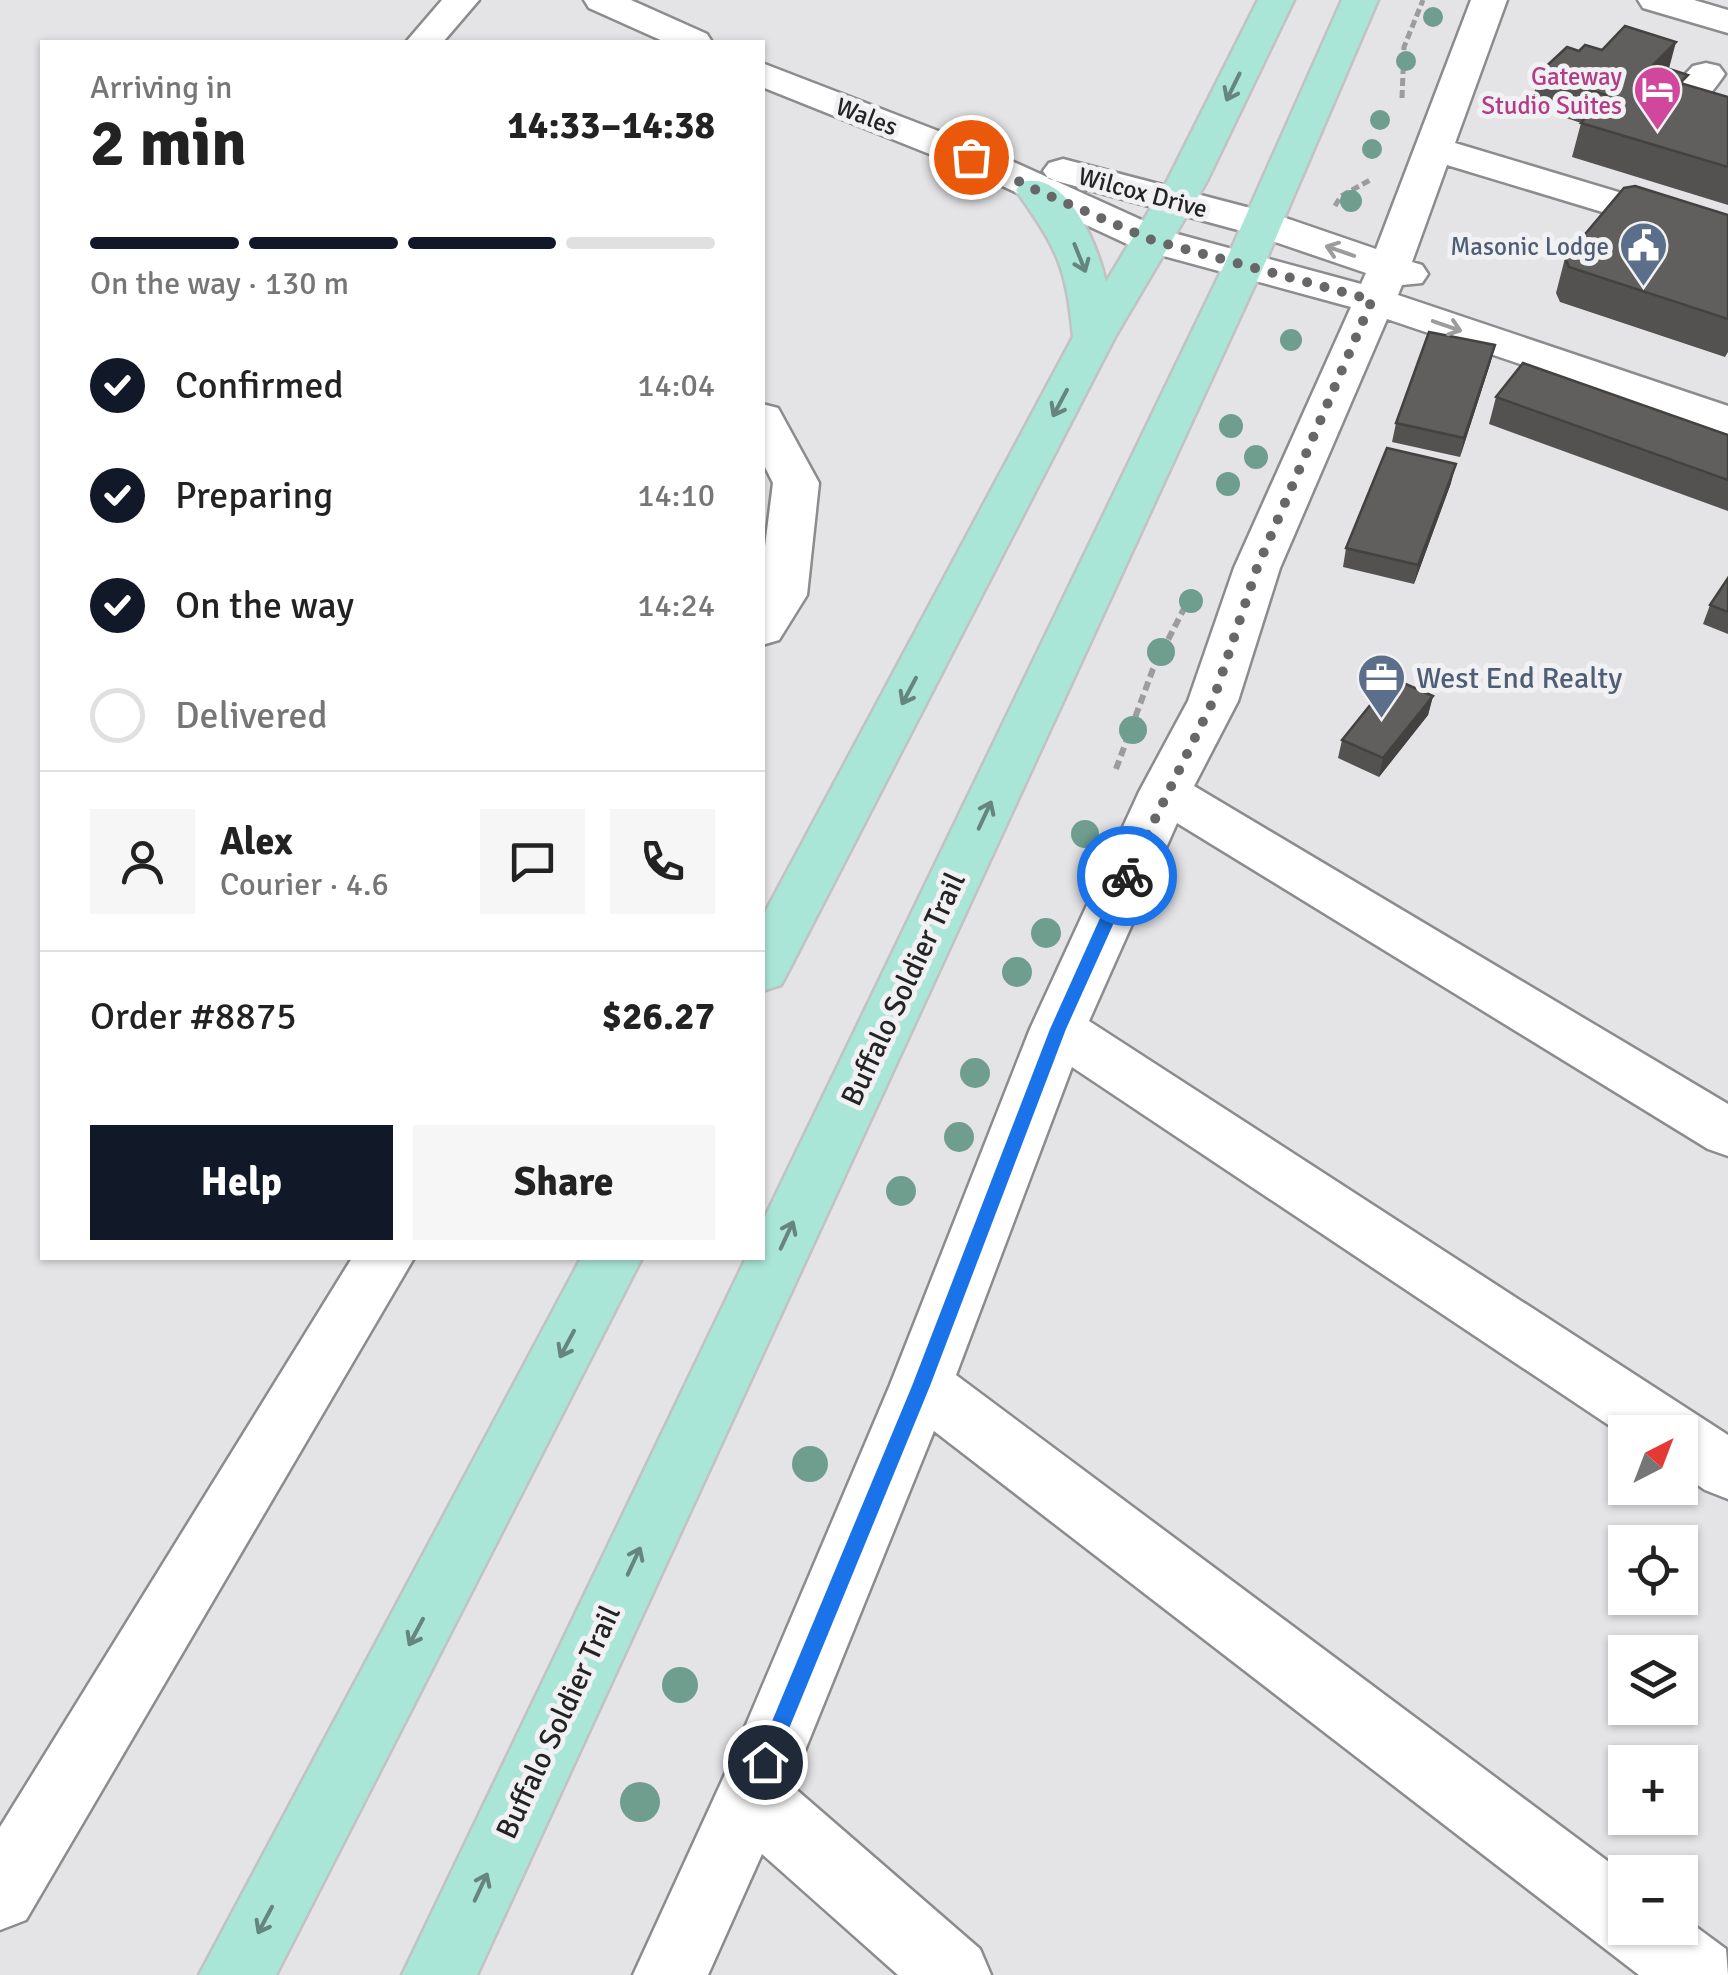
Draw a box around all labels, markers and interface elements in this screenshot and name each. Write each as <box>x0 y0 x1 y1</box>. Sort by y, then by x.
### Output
place label: Gateway Studio Suites <box>1481 61 1622 121</box>
hotel icon: Gateway Studio Suites <box>1631 64 1683 132</box>
text: Arriving in <box>90 68 232 107</box>
one-way arrow <box>1223 72 1242 102</box>
street label: Wales <box>832 91 902 142</box>
text: 14:33–14:38 <box>507 102 715 149</box>
text: 2 min <box>90 104 247 184</box>
pin <box>929 115 1014 200</box>
icon: bag <box>944 130 999 185</box>
street label: Wilcox Drive <box>1075 160 1211 225</box>
public building icon: Masonic Lodge <box>1618 220 1670 288</box>
place label: Masonic Lodge <box>1450 231 1609 262</box>
one-way arrow <box>1326 241 1357 259</box>
one-way arrow <box>1072 242 1090 272</box>
text: On the way · 130 m <box>90 264 349 303</box>
one-way arrow <box>1431 318 1463 336</box>
icon: check <box>90 358 145 413</box>
text: Confirmed <box>175 362 344 409</box>
text: 14:04 <box>637 366 715 405</box>
one-way arrow <box>1050 387 1069 417</box>
icon: check <box>90 468 145 523</box>
text: Preparing <box>175 472 333 519</box>
text: 14:10 <box>637 476 715 515</box>
icon: check <box>90 578 145 633</box>
text: On the way <box>175 582 354 629</box>
text: 14:24 <box>637 586 715 625</box>
office icon: West End Realty <box>1355 652 1407 720</box>
place label: West End Realty <box>1416 660 1622 697</box>
one-way arrow <box>899 675 918 705</box>
text: Delivered <box>175 692 328 739</box>
one-way arrow <box>977 800 996 830</box>
button: person <box>90 809 195 914</box>
button: chat <box>480 809 585 914</box>
button: phone <box>610 809 715 914</box>
text: Alex <box>220 818 293 865</box>
courier <box>1077 826 1177 926</box>
icon: bike <box>1100 849 1155 904</box>
text: Courier · 4.6 <box>220 865 389 904</box>
street label: Buffalo Soldier Trail <box>833 867 974 1112</box>
text: Order #8875 <box>90 993 297 1040</box>
text: $26.27 <box>602 993 715 1040</box>
button: Help <box>90 1125 393 1240</box>
button: Share <box>413 1125 715 1240</box>
one-way arrow <box>779 1221 798 1251</box>
one-way arrow <box>557 1328 576 1358</box>
north arrow <box>1608 1415 1698 1505</box>
map controls <box>1608 1415 1698 1945</box>
button: locate <box>1608 1525 1698 1615</box>
one-way arrow <box>626 1547 645 1577</box>
street label: Buffalo Soldier Trail <box>488 1600 629 1845</box>
one-way arrow <box>406 1616 425 1646</box>
button: layers <box>1608 1635 1698 1725</box>
pin <box>723 1720 808 1805</box>
icon: home <box>738 1735 793 1790</box>
button: + <box>1608 1745 1698 1835</box>
button: − <box>1608 1855 1698 1945</box>
one-way arrow <box>472 1873 491 1903</box>
one-way arrow <box>255 1904 274 1934</box>

